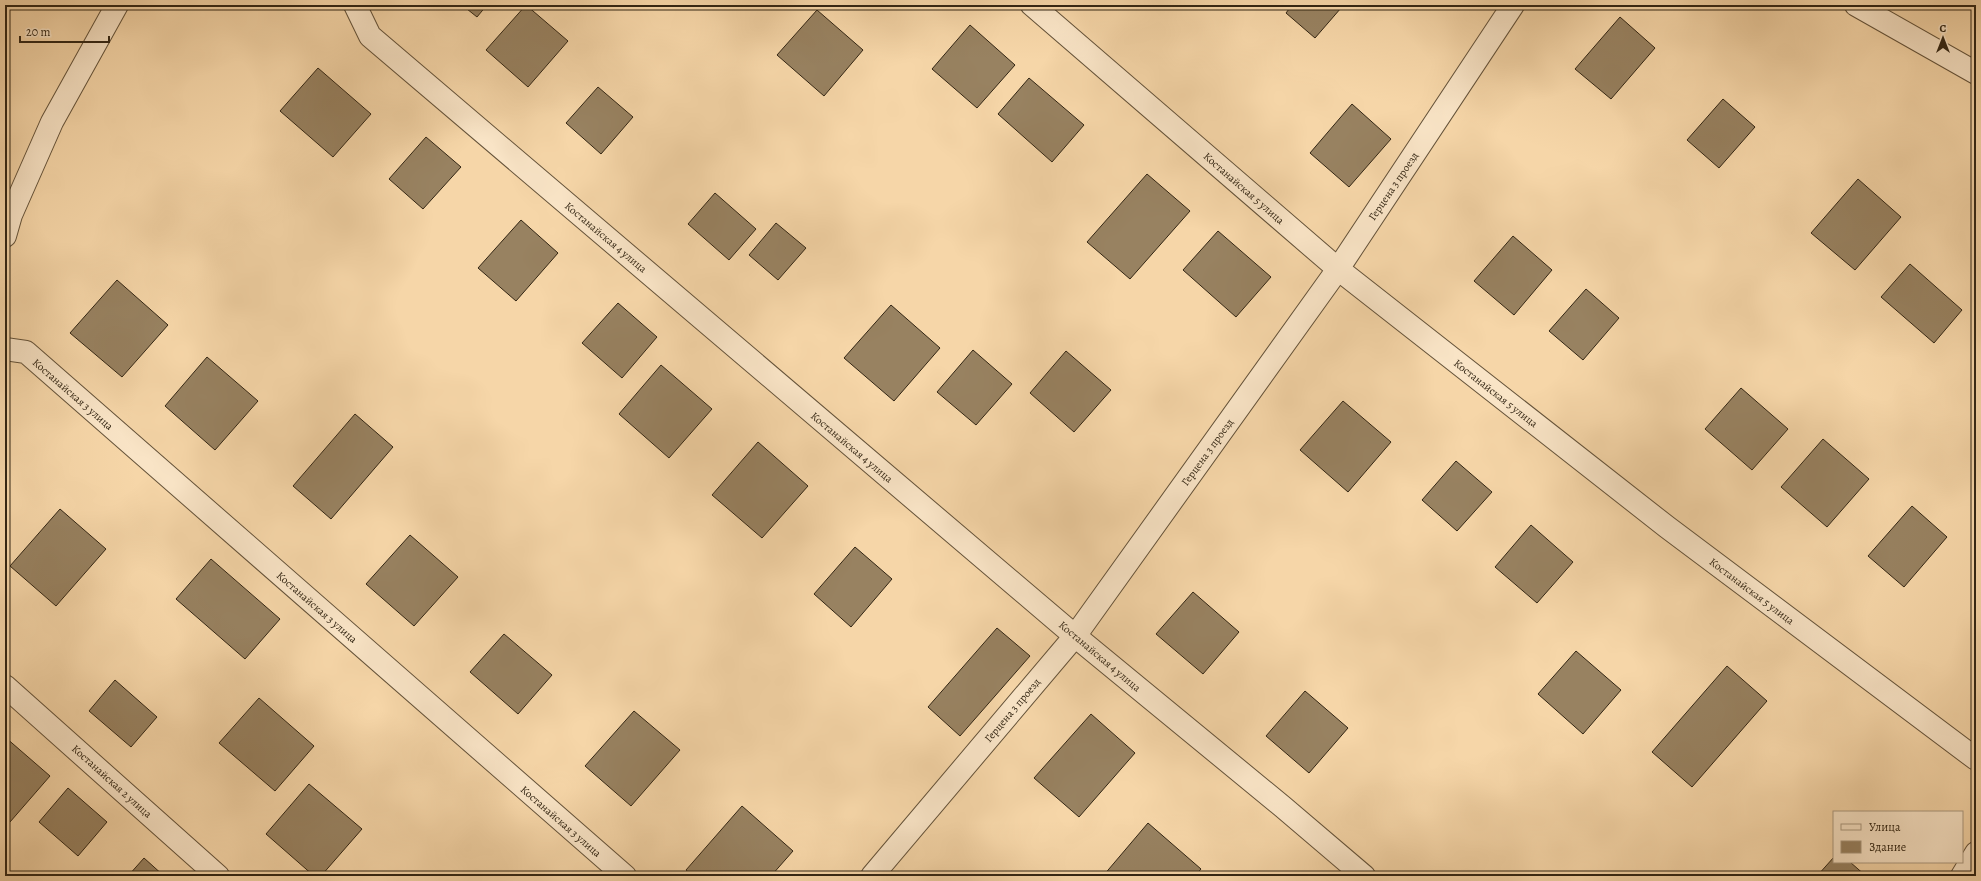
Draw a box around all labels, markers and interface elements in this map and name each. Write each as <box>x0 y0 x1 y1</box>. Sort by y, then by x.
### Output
scale bar <box>20 18 109 44</box>
north arrow <box>1923 18 1963 58</box>
text: С <box>1940 21 1947 36</box>
text: 20 m <box>26 24 50 40</box>
street label: Костанайская 5 улица <box>1200 149 1288 228</box>
street label: Герцена 3 проезд <box>1365 149 1422 224</box>
street label: Костанайская 4 улица <box>561 199 651 277</box>
street label: Костанайская 3 улица <box>29 355 117 434</box>
street label: Костанайская 5 улица <box>1451 356 1542 431</box>
street label: Костанайская 4 улица <box>807 409 897 487</box>
street label: Герцена 3 проезд <box>1178 415 1237 489</box>
street label: Костанайская 5 улица <box>1706 555 1798 629</box>
street label: Костанайская 3 улица <box>273 568 361 647</box>
street label: Костанайская 4 улица <box>1055 618 1145 696</box>
street label: Герцена 3 проезд <box>981 675 1044 746</box>
street label: Костанайская 2 улица <box>68 741 156 822</box>
street label: Костанайская 3 улица <box>517 782 605 861</box>
legend <box>1833 811 1963 863</box>
text: Улица <box>1869 819 1901 835</box>
text: Здание <box>1869 839 1906 855</box>

